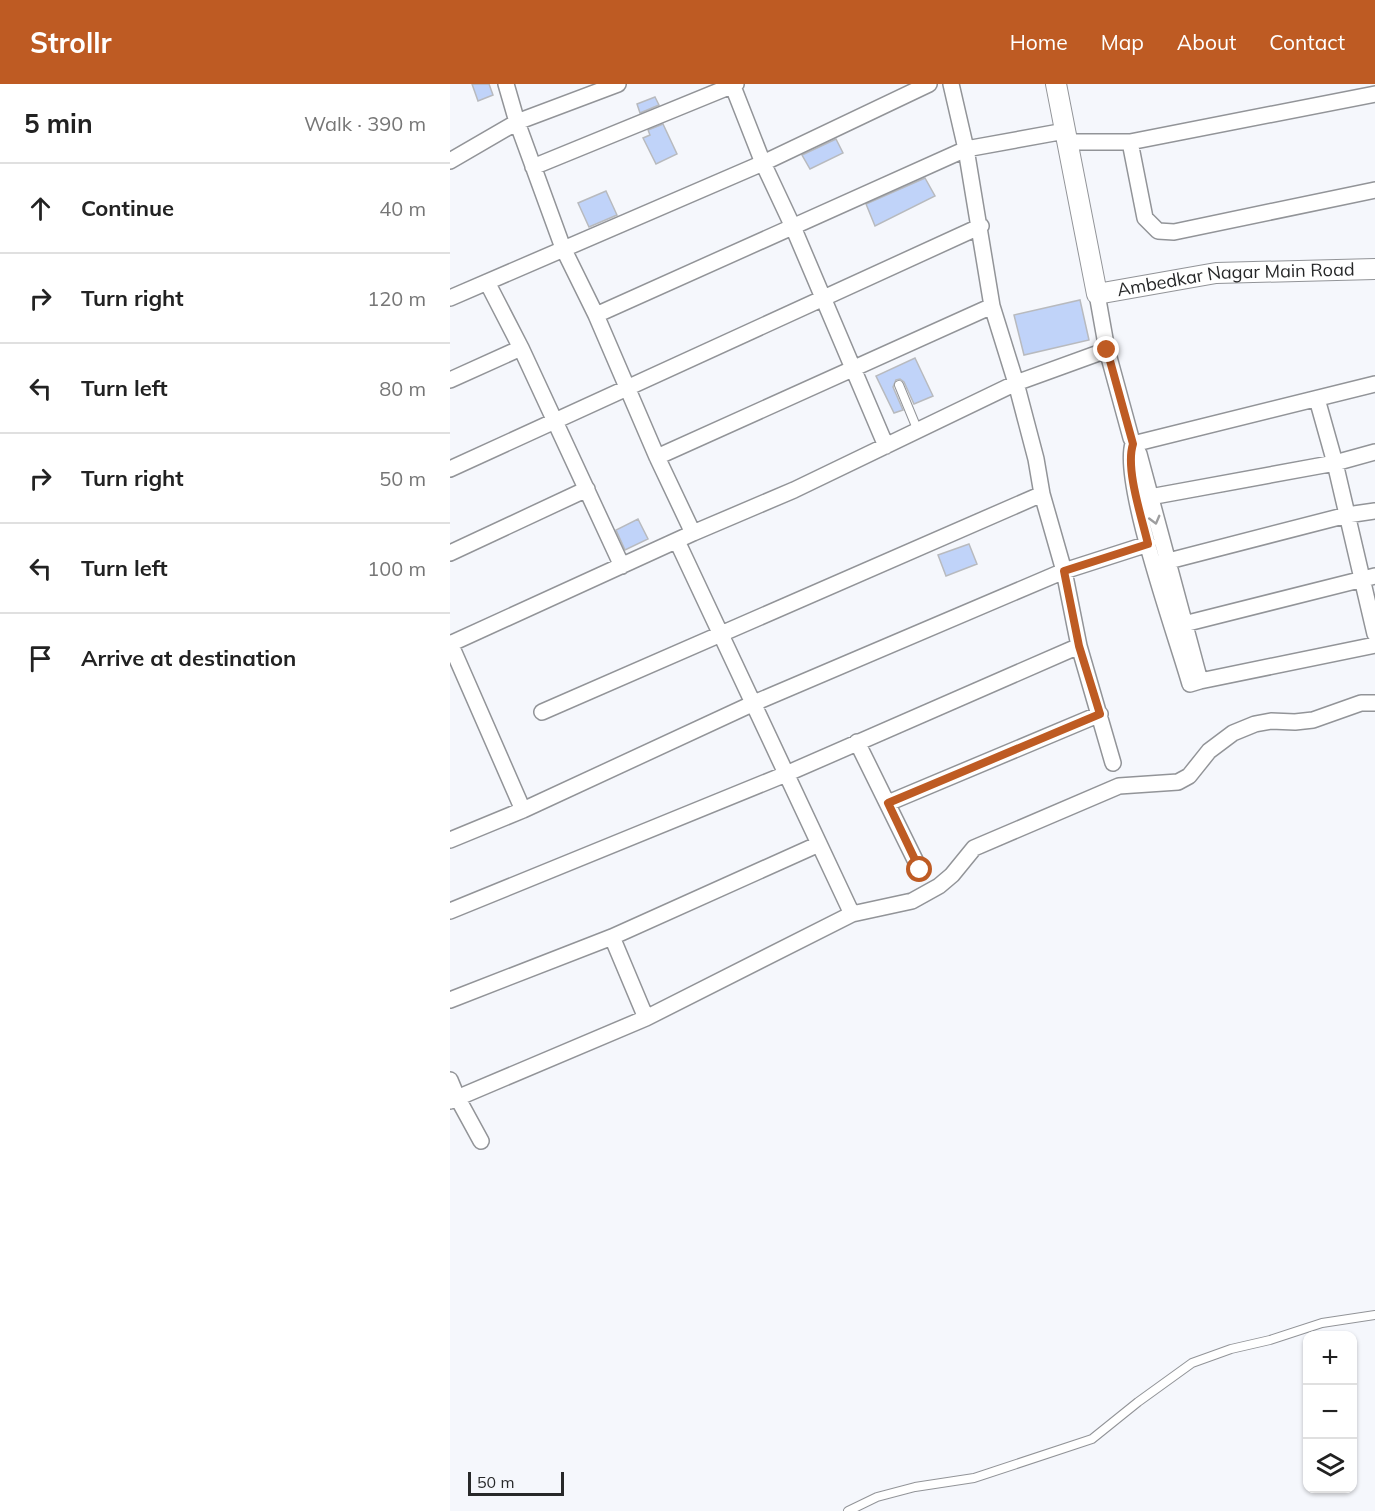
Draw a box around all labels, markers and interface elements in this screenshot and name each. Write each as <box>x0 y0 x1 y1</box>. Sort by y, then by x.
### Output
text: Strollr <box>30 25 112 60</box>
text: Home <box>1010 29 1068 55</box>
text: Map <box>1101 29 1144 55</box>
text: About <box>1177 29 1236 55</box>
text: Contact <box>1269 29 1345 55</box>
text: 5 min <box>24 107 93 140</box>
text: Walk · 390 m <box>304 111 426 136</box>
icon: ahead <box>24 192 57 225</box>
text: Continue <box>81 194 174 222</box>
text: 40 m <box>379 196 426 221</box>
street label: Ambedkar Nagar Main Road <box>1115 258 1355 301</box>
icon: right <box>24 282 57 315</box>
text: Turn right <box>81 284 184 312</box>
text: 120 m <box>367 286 426 311</box>
route end <box>1093 336 1119 362</box>
icon: left <box>24 372 57 405</box>
text: Turn left <box>81 374 168 402</box>
text: 80 m <box>379 376 426 401</box>
icon: right <box>24 462 57 495</box>
text: Turn right <box>81 464 184 492</box>
text: 50 m <box>379 466 426 491</box>
one-way arrow <box>1148 514 1160 525</box>
icon: left <box>24 552 57 585</box>
text: Turn left <box>81 554 168 582</box>
text: 100 m <box>367 556 426 581</box>
icon: arrive <box>24 642 57 675</box>
text: Arrive at destination <box>81 644 296 672</box>
route start <box>906 856 932 882</box>
map controls <box>1303 1331 1357 1493</box>
button: + <box>1303 1331 1357 1385</box>
button: − <box>1303 1385 1357 1439</box>
button: layers <box>1303 1439 1357 1493</box>
scale bar <box>468 1469 564 1496</box>
text: 50 m <box>477 1472 514 1492</box>

